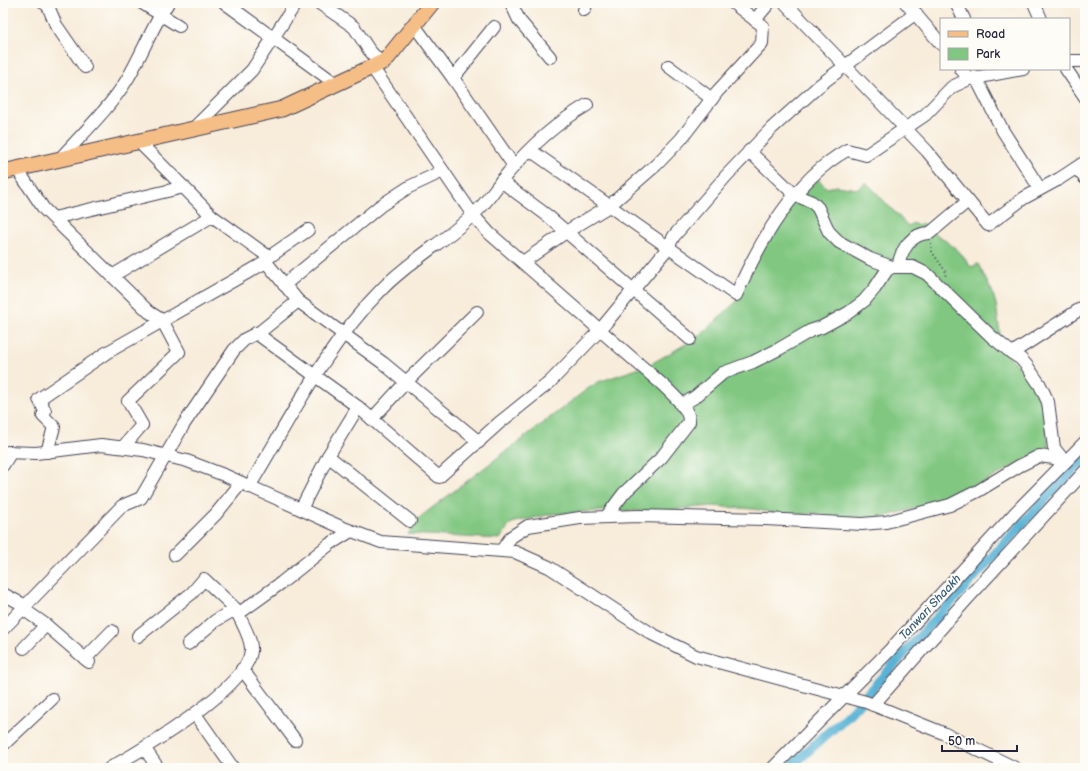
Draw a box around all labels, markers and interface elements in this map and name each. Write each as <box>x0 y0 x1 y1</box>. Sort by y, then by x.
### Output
legend <box>940 18 1070 70</box>
text: Road <box>976 27 1005 42</box>
text: Park <box>976 47 1000 62</box>
water label: Tanwari Shaakh <box>896 571 965 643</box>
scale bar <box>942 727 1017 753</box>
text: 50 m <box>948 734 975 749</box>

